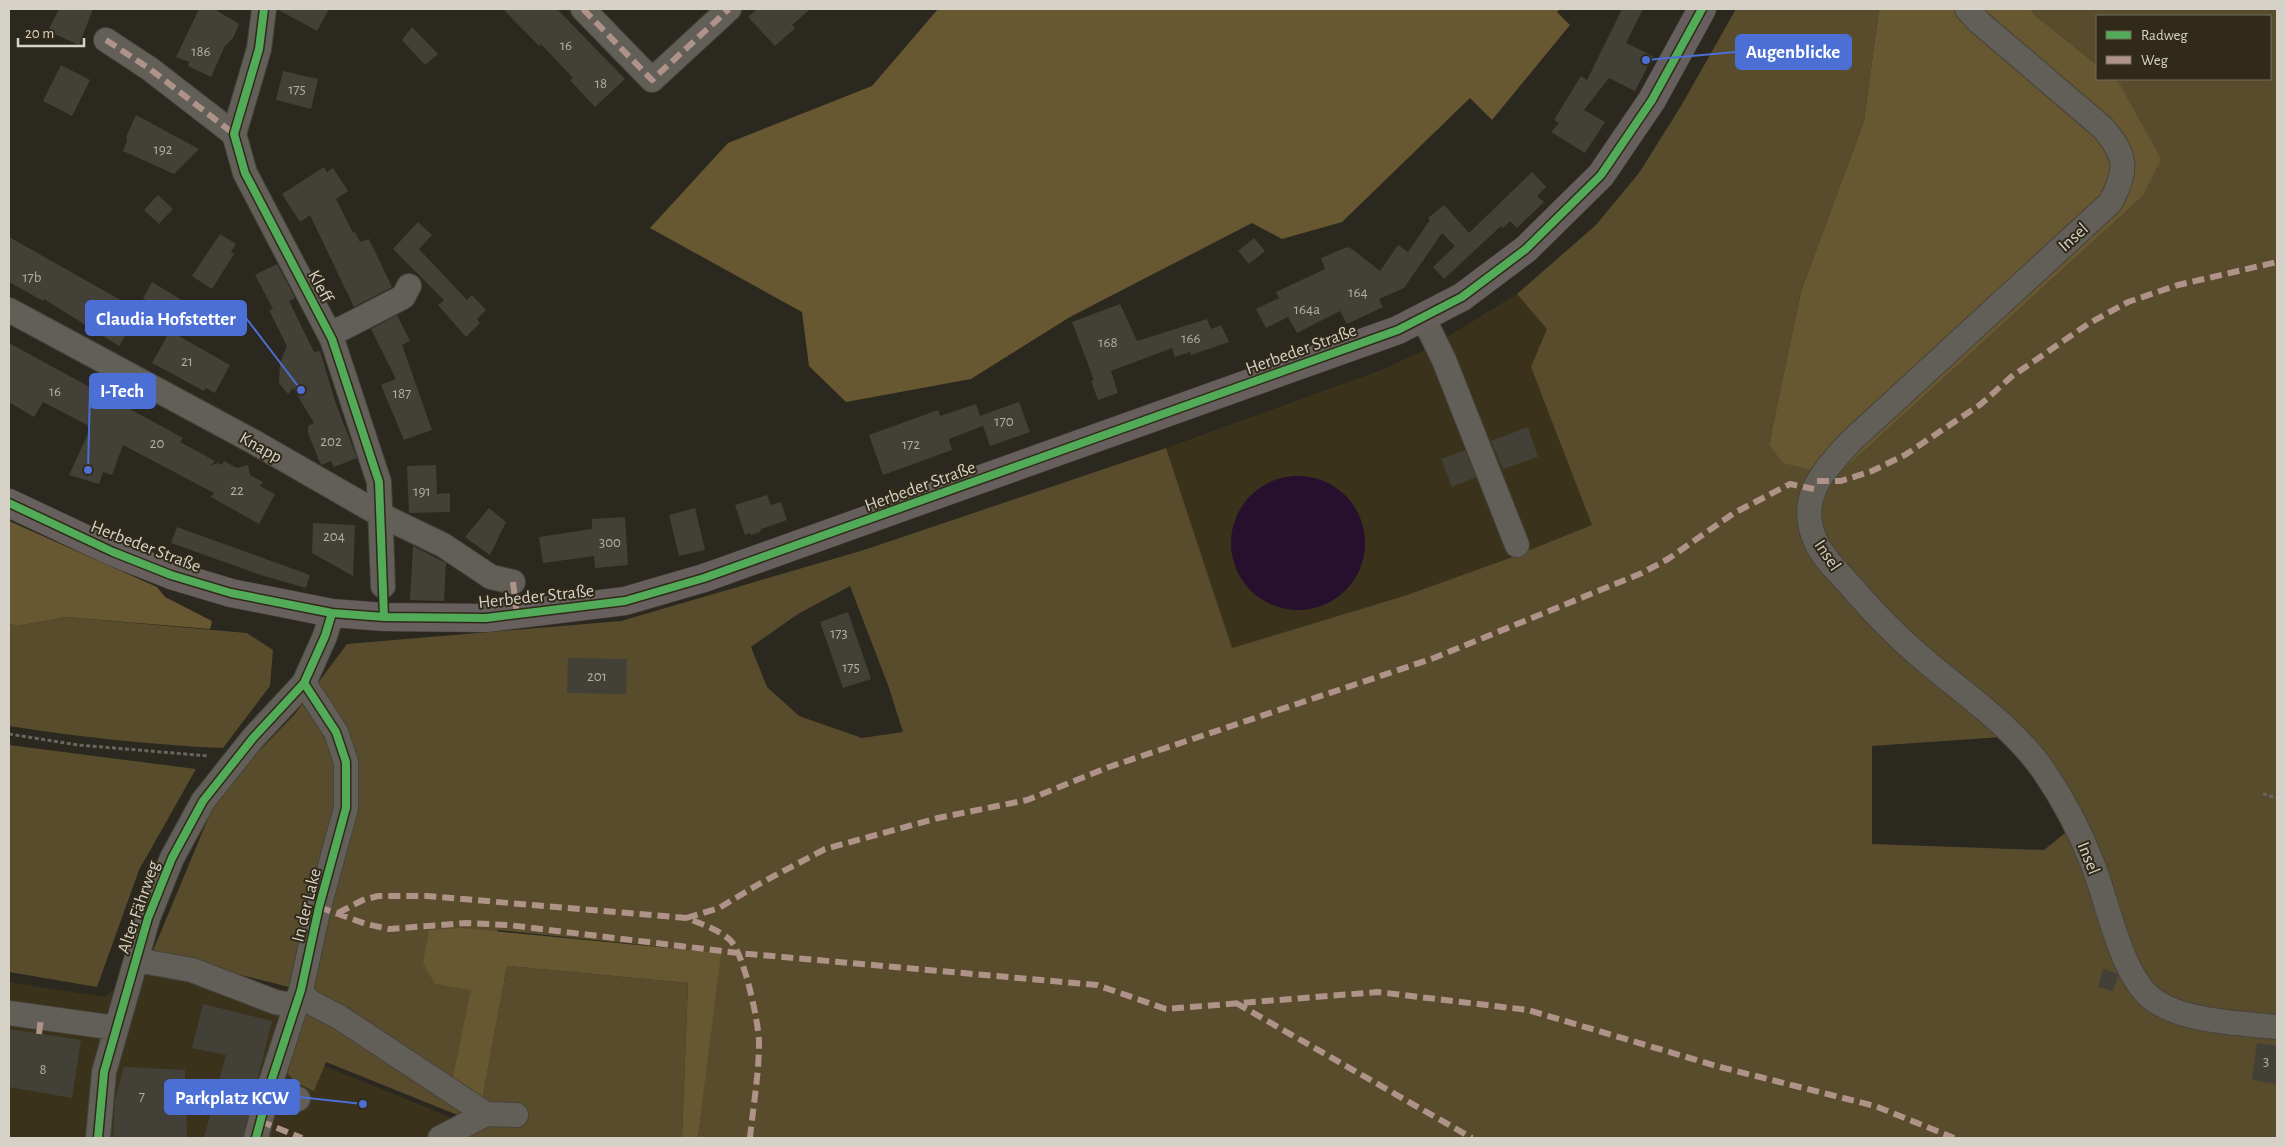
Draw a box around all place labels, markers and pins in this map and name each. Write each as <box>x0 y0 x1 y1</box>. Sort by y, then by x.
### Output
callout: Augenblicke <box>1736 35 1851 69</box>
callout: Claudia Hofstetter <box>86 301 246 335</box>
callout: I-Tech <box>90 374 155 408</box>
callout: Parkplatz KCW <box>165 1080 299 1114</box>

